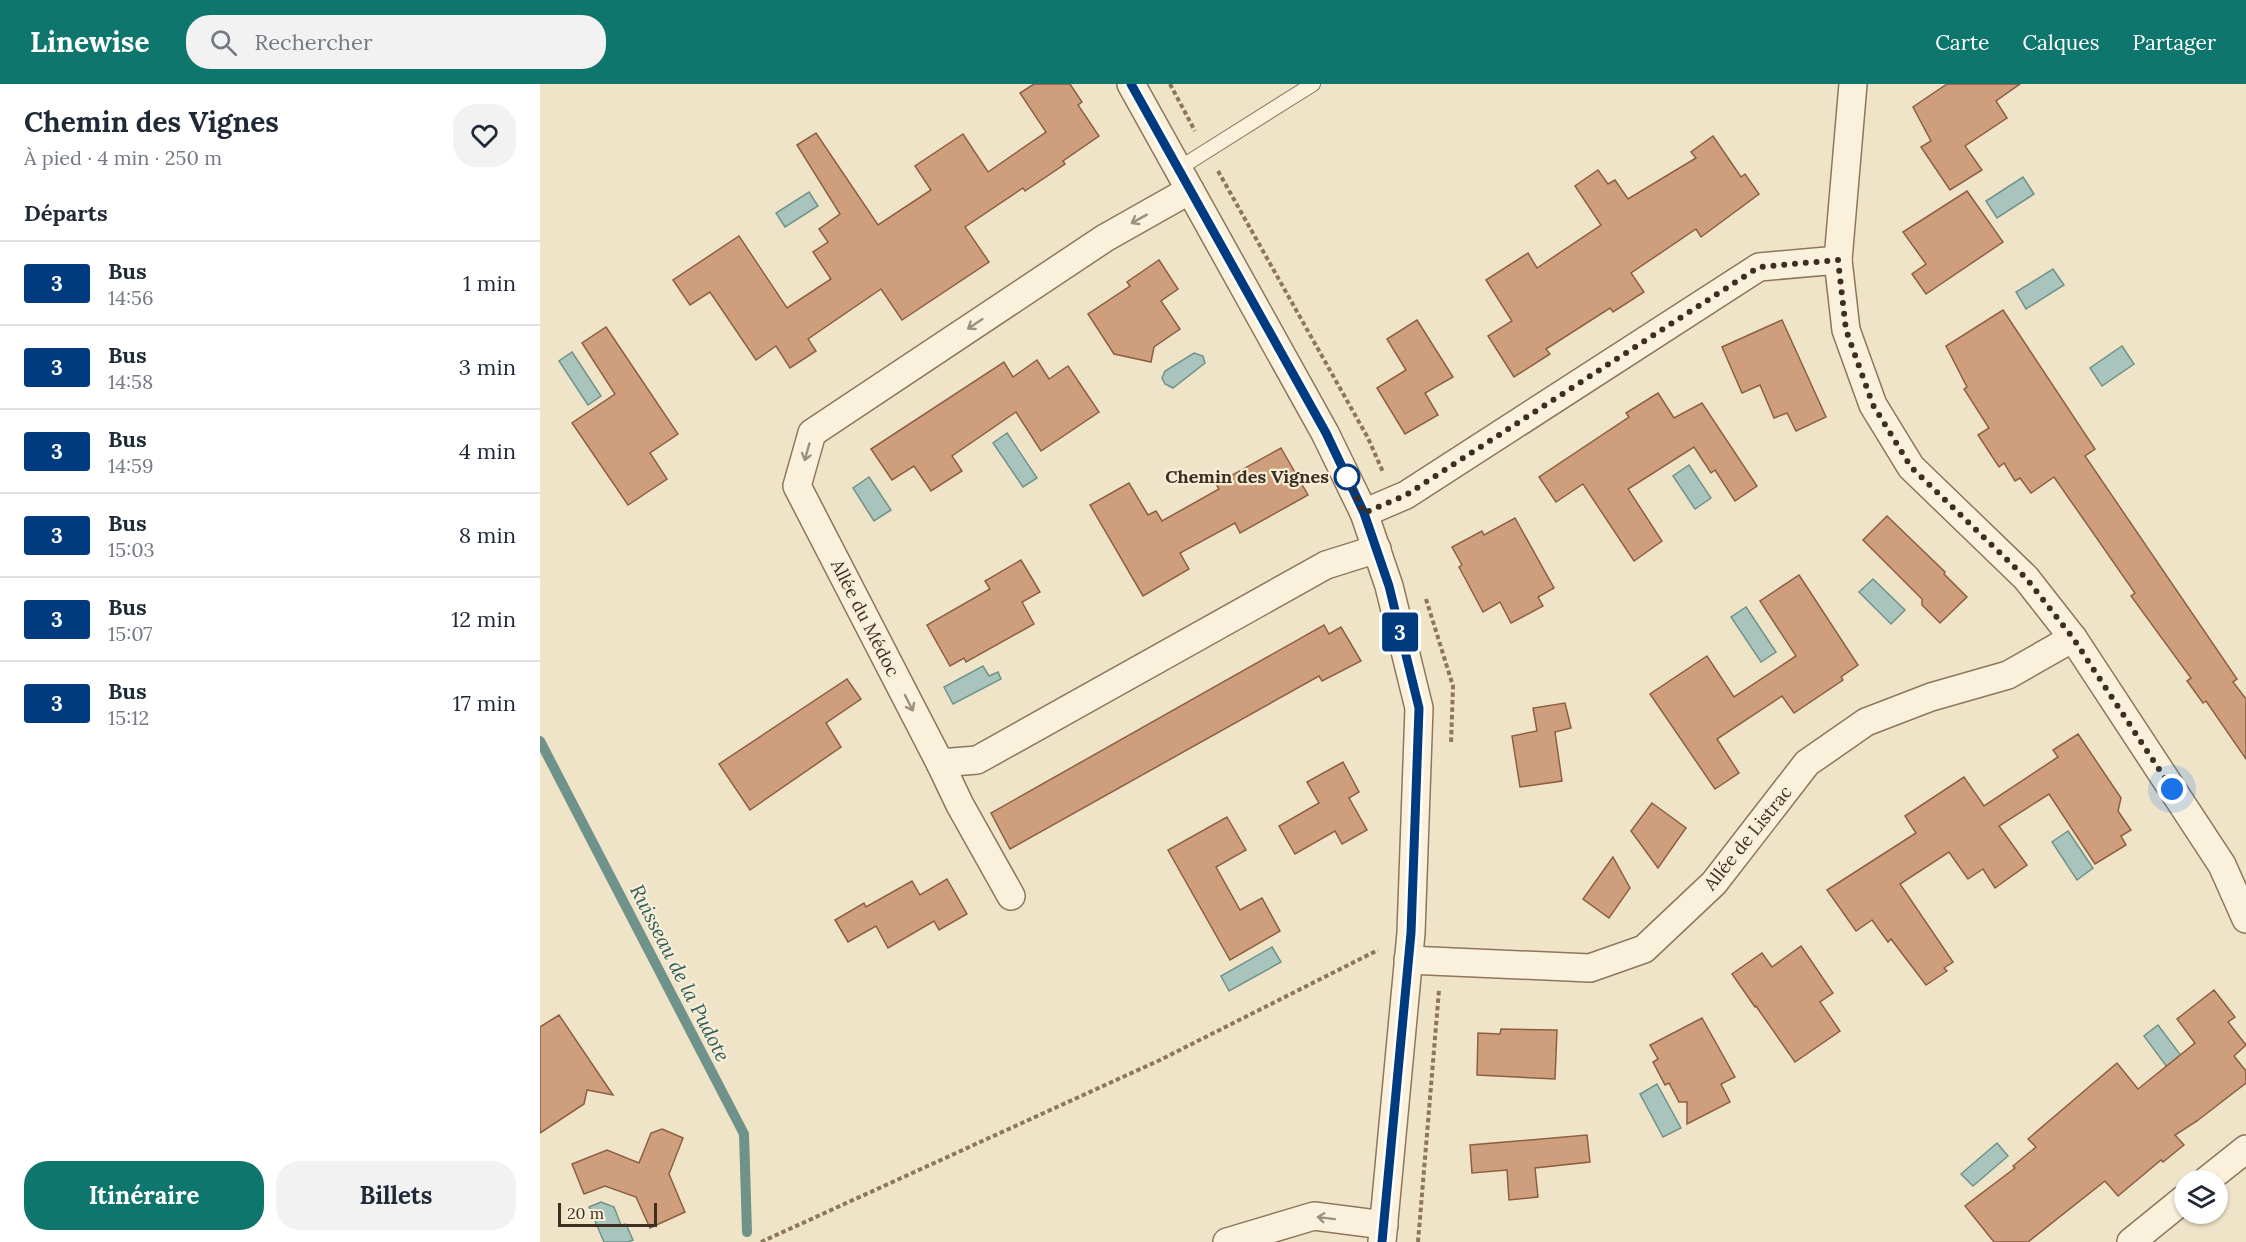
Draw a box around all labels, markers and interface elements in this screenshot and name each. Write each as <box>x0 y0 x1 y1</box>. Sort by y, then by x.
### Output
search box <box>186 15 606 69</box>
text: Linewise <box>30 24 150 60</box>
icon: search <box>207 26 240 59</box>
text: Rechercher <box>255 28 373 56</box>
text: Carte <box>1935 29 1989 56</box>
text: Calques <box>2022 29 2099 56</box>
text: Partager <box>2132 29 2216 56</box>
text: Chemin des Vignes <box>24 104 279 140</box>
button: heart <box>453 104 516 167</box>
text: À pied · 4 min · 250 m <box>24 145 222 170</box>
text: Départs <box>24 199 108 227</box>
one-way arrow <box>1131 213 1148 225</box>
text: Bus <box>108 257 147 285</box>
text: 1 min <box>463 269 516 297</box>
text: 3 <box>51 270 63 297</box>
text: 14:56 <box>108 285 154 310</box>
one-way arrow <box>967 319 984 331</box>
text: Bus <box>108 341 147 369</box>
text: 3 min <box>459 353 516 381</box>
text: 3 <box>51 354 63 381</box>
text: 14:58 <box>108 369 153 394</box>
text: Bus <box>108 425 147 453</box>
text: 4 min <box>459 437 516 465</box>
text: 3 <box>51 438 63 465</box>
one-way arrow <box>801 443 812 462</box>
text: 14:59 <box>108 453 154 478</box>
marker: Chemin des Vignes <box>1334 464 1360 490</box>
place label: Chemin des Vignes <box>1165 465 1329 488</box>
text: Bus <box>108 509 147 537</box>
text: 8 min <box>459 521 516 549</box>
text: 3 <box>51 522 63 549</box>
text: 15:03 <box>108 537 155 562</box>
street label: Allée du Médoc <box>826 554 905 680</box>
text: Bus <box>108 593 147 621</box>
text: 12 min <box>451 605 516 633</box>
text: 3 <box>51 606 63 633</box>
line badge: 3 <box>1380 612 1420 652</box>
text: 3 <box>1394 619 1406 646</box>
text: 15:07 <box>108 621 152 646</box>
text: Bus <box>108 677 147 705</box>
text: 17 min <box>453 689 516 717</box>
text: 3 <box>51 690 63 717</box>
one-way arrow <box>903 694 915 711</box>
text: 15:12 <box>108 705 149 730</box>
your location <box>2157 774 2187 804</box>
street label: Allée de Listrac <box>1698 781 1797 895</box>
water label: Ruisseau de la Pudote <box>625 880 736 1066</box>
button: Itinéraire <box>24 1161 264 1230</box>
button: Billets <box>276 1161 516 1230</box>
map controls <box>2174 1170 2228 1224</box>
button: layers <box>2174 1170 2228 1224</box>
scale bar <box>558 1200 657 1228</box>
text: 20 m <box>567 1203 604 1223</box>
one-way arrow <box>1316 1212 1336 1223</box>

